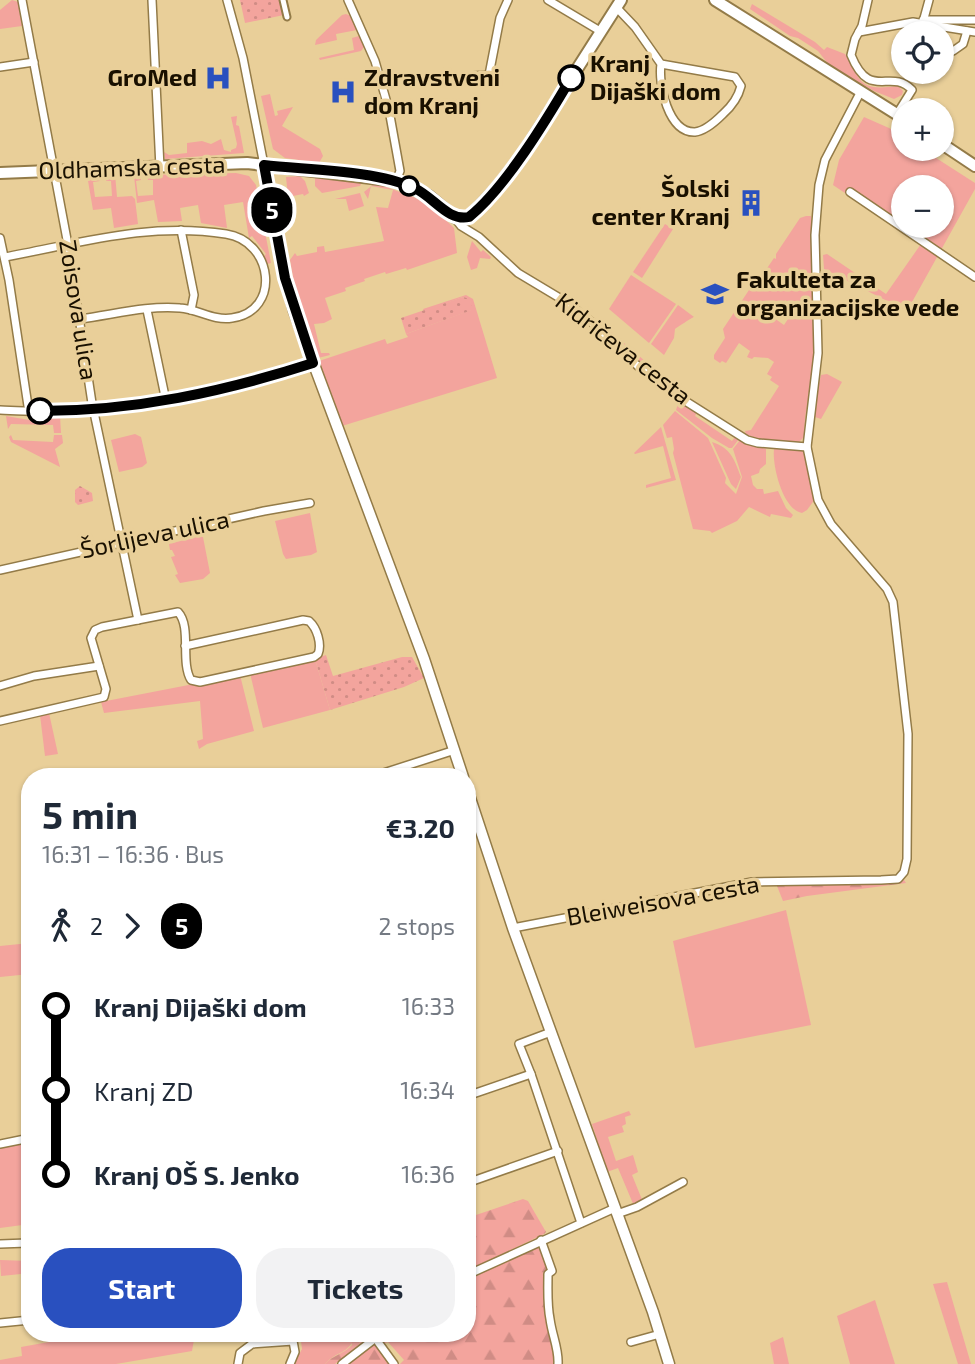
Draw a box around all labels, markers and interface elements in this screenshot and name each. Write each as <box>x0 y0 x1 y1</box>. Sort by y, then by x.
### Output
map controls <box>891 21 954 238</box>
button: locate <box>891 21 954 84</box>
place label: Kranj Dijaški dom <box>590 48 721 105</box>
place label: GroMed <box>107 62 197 91</box>
place label: Zdravstveni dom Kranj <box>364 62 500 119</box>
hospital icon: GroMed <box>203 63 233 93</box>
marker: Kranj Dijaški dom <box>558 65 584 91</box>
hospital icon: Zdravstveni dom Kranj <box>328 77 358 107</box>
button: + <box>891 98 954 161</box>
street label: Oldhamska cesta <box>38 149 226 184</box>
place label: Šolski center Kranj <box>591 173 730 230</box>
button: − <box>891 175 954 238</box>
unlabelled marker <box>399 176 419 196</box>
line badge: 5 <box>249 187 295 233</box>
building icon: Šolski center Kranj <box>736 188 766 218</box>
text: 5 <box>265 195 279 224</box>
street label: Zoisova ulica <box>54 238 105 382</box>
place label: Fakulteta za organizacijske vede <box>736 264 959 321</box>
school or university icon: Fakulteta za organizacijske vede <box>700 279 730 309</box>
street label: Kidričeva cesta <box>550 286 697 410</box>
unlabelled marker <box>27 398 53 424</box>
street label: Šorlijeva ulica <box>78 504 232 563</box>
text: 5 min <box>42 791 138 837</box>
text: €3.20 <box>386 812 455 843</box>
text: 16:31 – 16:36 · Bus <box>42 840 224 868</box>
street label: Bleiweisova cesta <box>564 868 761 931</box>
icon: walk <box>42 907 80 945</box>
icon: forward <box>113 907 151 945</box>
text: 5 <box>175 911 188 940</box>
text: 2 <box>90 912 103 940</box>
text: 2 stops <box>378 912 455 940</box>
text: Kranj Dijaški dom <box>94 991 307 1022</box>
text: 16:33 <box>402 992 455 1020</box>
text: Kranj ZD <box>94 1075 193 1106</box>
text: 16:34 <box>400 1076 455 1104</box>
text: Kranj OŠ S. Jenko <box>94 1159 300 1190</box>
text: 16:36 <box>401 1160 455 1188</box>
button: Start <box>42 1248 242 1328</box>
button: Tickets <box>256 1248 455 1328</box>

